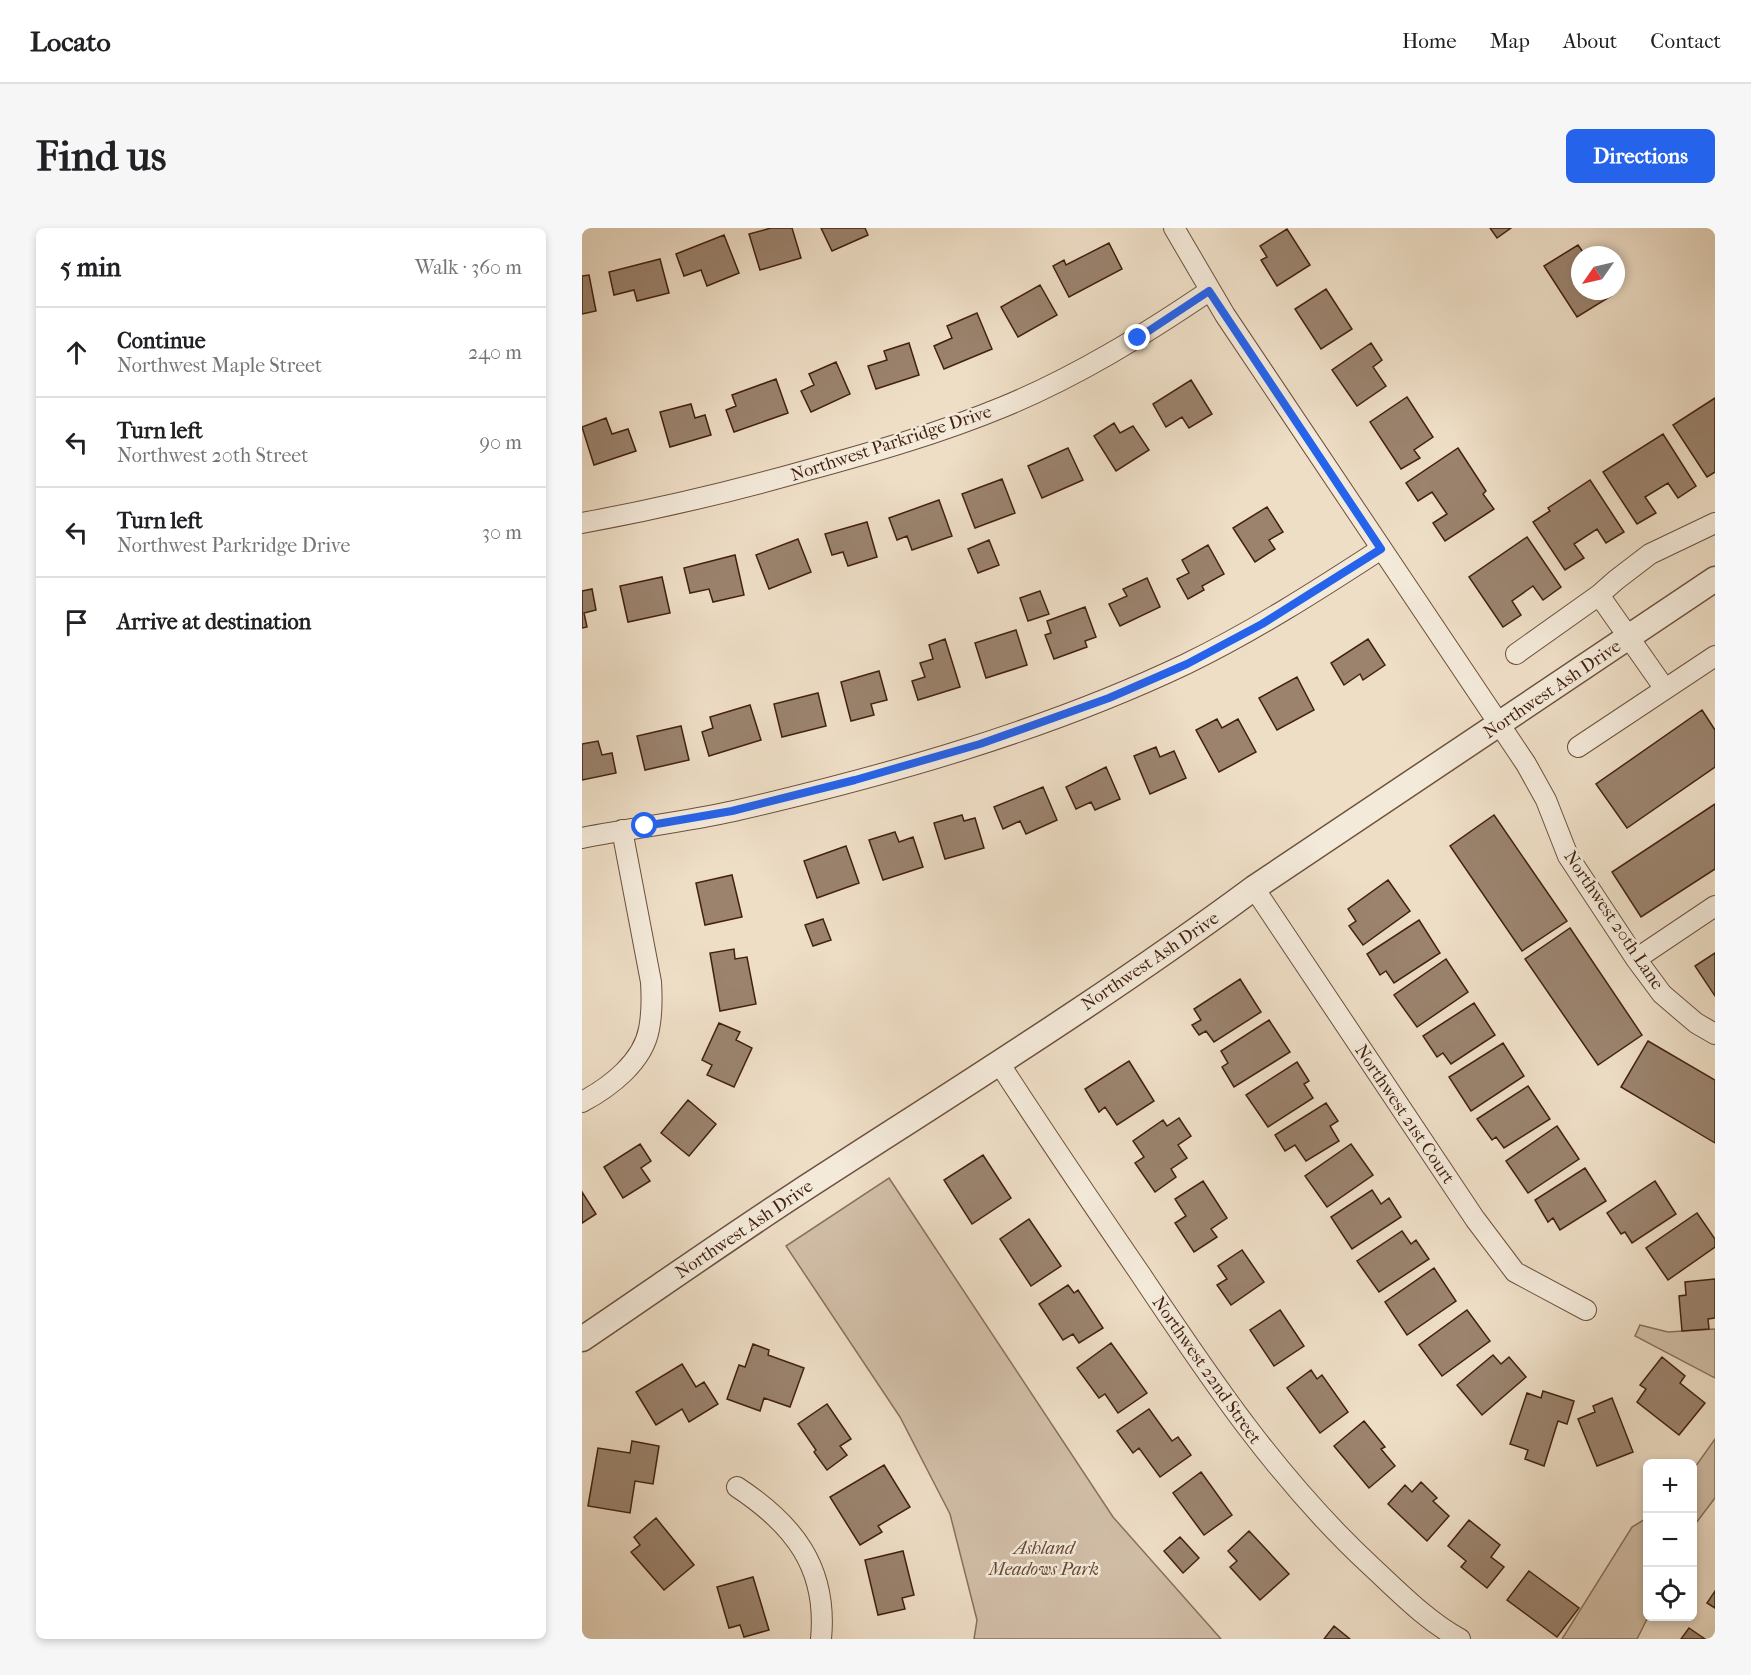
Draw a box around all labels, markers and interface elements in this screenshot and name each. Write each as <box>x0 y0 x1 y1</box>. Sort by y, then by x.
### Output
text: Locato <box>30 25 111 58</box>
text: Home <box>1402 29 1457 53</box>
text: Map <box>1490 29 1530 53</box>
text: About <box>1563 29 1617 53</box>
text: Contact <box>1650 29 1721 53</box>
button: Directions <box>1566 129 1715 183</box>
text: Find us <box>36 132 166 181</box>
north arrow <box>1571 246 1625 300</box>
text: 5 min <box>60 252 121 283</box>
text: Walk · 360 m <box>415 256 522 279</box>
route end <box>1124 324 1150 350</box>
text: Continue <box>117 328 206 354</box>
icon: ahead <box>60 336 93 369</box>
text: 240 m <box>468 341 522 364</box>
text: Northwest Maple Street <box>117 354 322 377</box>
street label: Northwest Parkridge Drive <box>788 401 994 486</box>
text: Turn left <box>117 418 203 444</box>
icon: left <box>60 426 93 459</box>
text: 90 m <box>480 431 522 454</box>
text: Northwest 20th Street <box>117 444 308 467</box>
text: Turn left <box>117 508 203 534</box>
icon: left <box>60 516 93 549</box>
text: 30 m <box>482 521 522 544</box>
text: Northwest Parkridge Drive <box>117 534 350 557</box>
icon: arrive <box>60 606 93 639</box>
text: Arrive at destination <box>117 609 311 635</box>
street label: Northwest Ash Drive <box>1480 636 1625 743</box>
route start <box>631 812 657 838</box>
street label: Northwest 20th Lane <box>1559 847 1668 994</box>
street label: Northwest Ash Drive <box>1078 908 1223 1015</box>
street label: Northwest 21st Court <box>1350 1041 1459 1188</box>
street label: Northwest Ash Drive <box>672 1176 817 1283</box>
street label: Northwest 22nd Street <box>1148 1293 1266 1449</box>
map controls <box>1643 1459 1697 1621</box>
button: + <box>1643 1459 1697 1513</box>
button: − <box>1643 1513 1697 1567</box>
park label: Ashland Meadows Park <box>987 1538 1099 1580</box>
button: locate <box>1643 1567 1697 1621</box>

